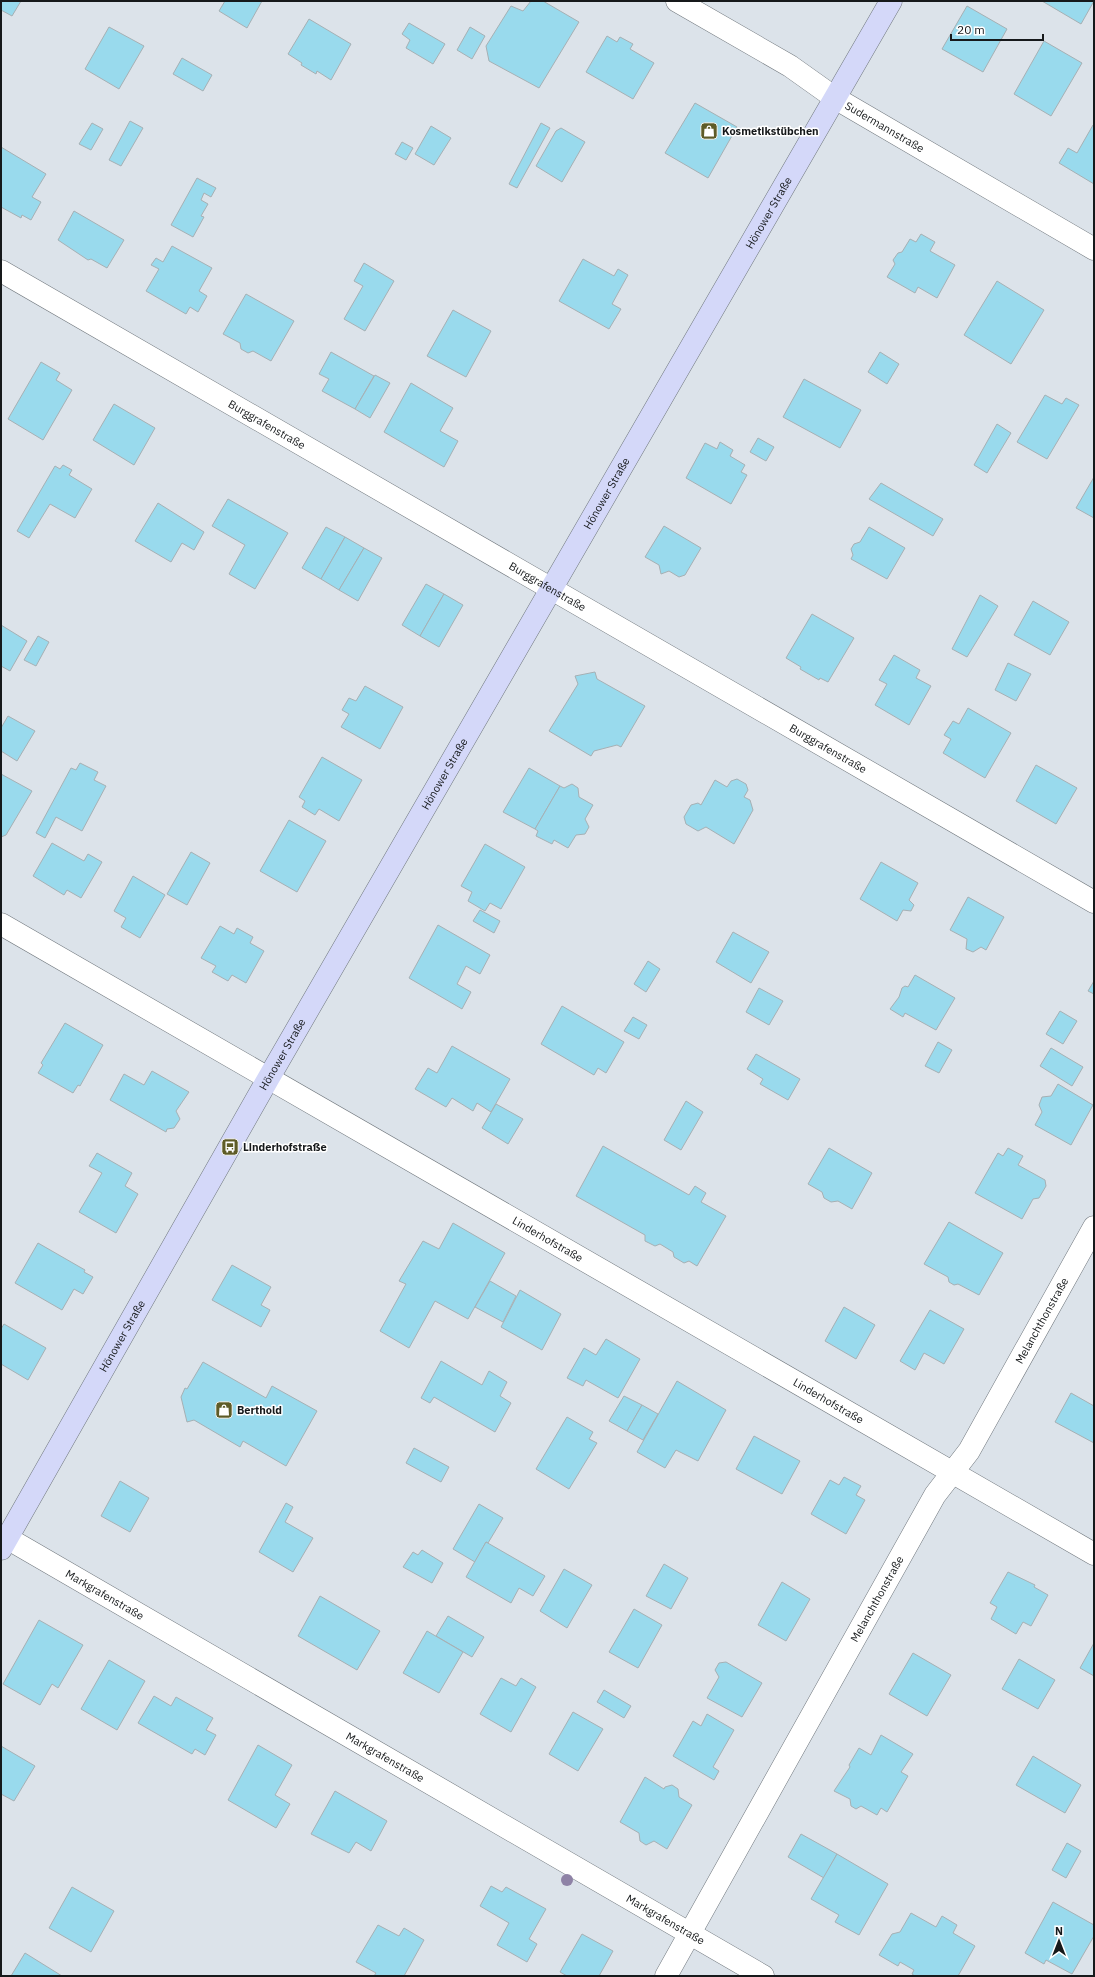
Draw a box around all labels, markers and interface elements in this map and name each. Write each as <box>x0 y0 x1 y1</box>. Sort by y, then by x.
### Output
scale bar <box>951 16 1043 42</box>
text: 20 m <box>957 22 985 37</box>
street label: Sudermannstraße <box>843 98 927 155</box>
shop icon: Kosmetikstübchen <box>699 121 719 141</box>
place label: Kosmetikstübchen <box>722 124 819 138</box>
street label: Hönower Straße <box>742 174 795 251</box>
street label: Burggrafenstraße <box>226 397 308 452</box>
street label: Hönower Straße <box>580 455 633 532</box>
street label: Burggrafenstraße <box>506 559 589 614</box>
street label: Burggrafenstraße <box>787 721 869 776</box>
street label: Hönower Straße <box>418 735 471 812</box>
street label: Hönower Straße <box>256 1016 308 1093</box>
bus stop icon: Linderhofstraße <box>220 1137 240 1157</box>
place label: Linderhofstraße <box>243 1140 327 1154</box>
street label: Linderhofstraße <box>510 1213 585 1265</box>
street label: Melanchthonstraße <box>1012 1275 1071 1366</box>
street label: Hönower Straße <box>96 1297 148 1375</box>
street label: Linderhofstraße <box>791 1375 866 1427</box>
shop icon: Berthold <box>214 1400 234 1420</box>
place label: Berthold <box>237 1403 282 1417</box>
street label: Melanchthonstraße <box>847 1553 907 1645</box>
street label: Markgrafenstraße <box>63 1566 146 1623</box>
street label: Markgrafenstraße <box>343 1729 427 1785</box>
street label: Markgrafenstraße <box>624 1891 707 1948</box>
north arrow <box>1039 1921 1079 1961</box>
text: N <box>1055 1924 1063 1938</box>

